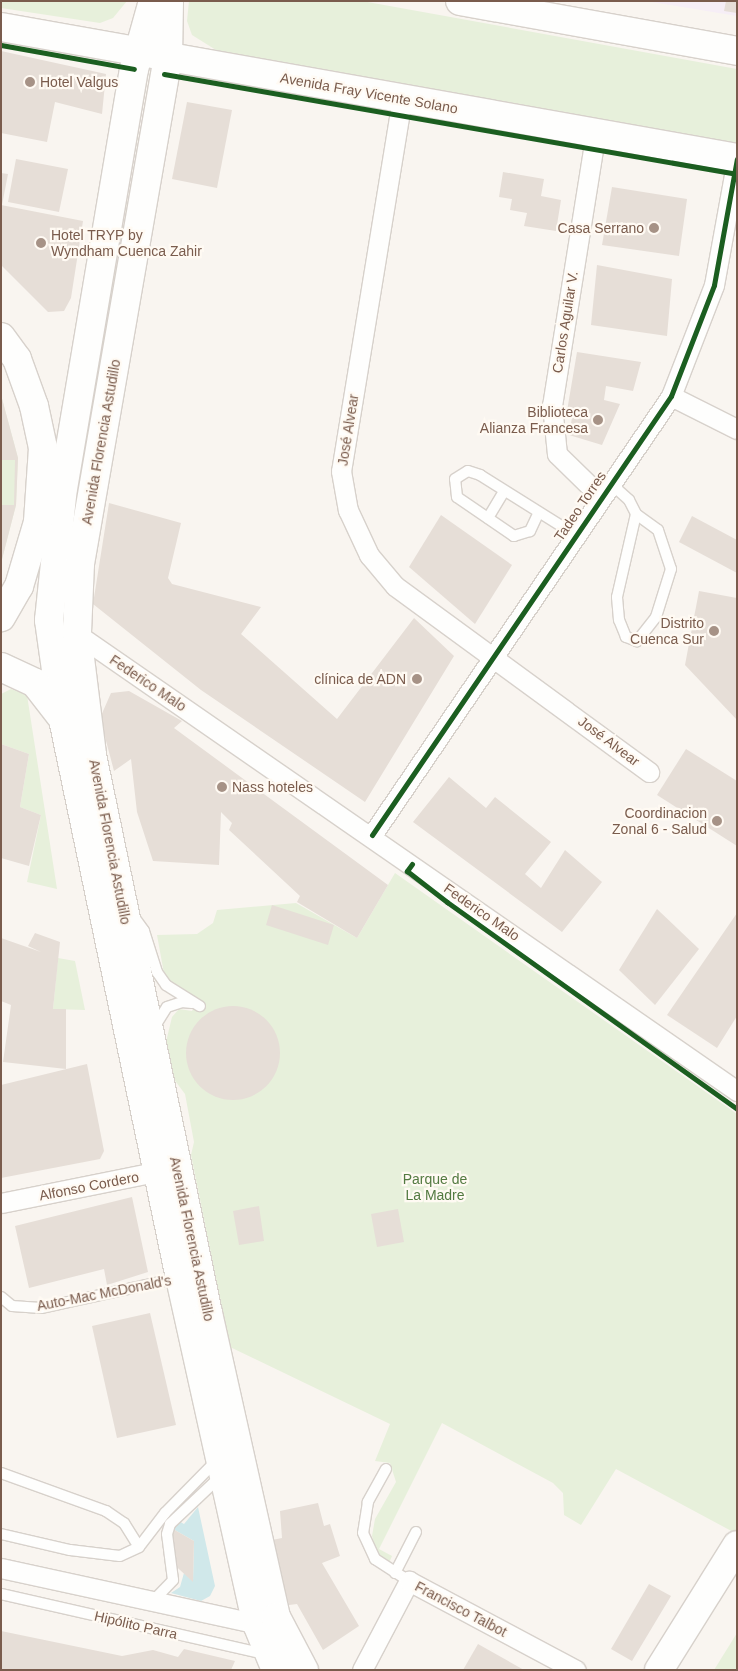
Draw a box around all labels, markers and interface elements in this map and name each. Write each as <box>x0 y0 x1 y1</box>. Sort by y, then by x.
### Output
street label: Avenida Fray Vicente Solano <box>279 69 459 117</box>
place label: Hotel Valgus <box>40 74 118 90</box>
marker: Hotel Valgus <box>24 76 36 88</box>
place label: Casa Serrano <box>558 220 644 236</box>
marker: Casa Serrano <box>648 222 660 234</box>
place label: Hotel TRYP by Wyndham Cuenca Zahir <box>51 227 202 260</box>
marker: Hotel TRYP by Wyndham Cuenca Zahir <box>35 237 47 249</box>
street label: Carlos Aguilar V. <box>549 269 581 375</box>
street label: Avenida Florencia Astudillo <box>78 358 124 526</box>
street label: José Alvear <box>334 393 362 467</box>
place label: Biblioteca Alianza Francesa <box>480 404 588 437</box>
marker: Biblioteca Alianza Francesa <box>592 414 604 426</box>
street label: Tadeo Torres <box>550 468 610 544</box>
place label: Distrito Cuenca Sur <box>630 615 704 648</box>
marker: Distrito Cuenca Sur <box>708 625 720 637</box>
street label: Federico Malo <box>107 651 189 715</box>
place label: clínica de ADN <box>313 671 406 687</box>
marker: clínica de ADN <box>410 672 424 686</box>
street label: José Alvear <box>575 712 643 770</box>
street label: Avenida Florencia Astudillo <box>86 758 134 926</box>
place label: Nass hoteles <box>232 779 313 795</box>
marker: Nass hoteles <box>216 781 228 793</box>
place label: Coordinacion Zonal 6 - Salud <box>612 805 707 838</box>
marker: Coordinacion Zonal 6 - Salud <box>711 815 723 827</box>
street label: Federico Malo <box>441 880 523 944</box>
street label: Avenida Florencia Astudillo <box>166 1155 218 1323</box>
street label: Alfonso Cordero <box>38 1168 140 1204</box>
park label: Parque de La Madre <box>403 1171 467 1204</box>
street label: Auto-Mac McDonald's <box>35 1272 173 1314</box>
street label: Francisco Talbot <box>412 1578 510 1640</box>
street label: Hipólito Parra <box>93 1607 179 1643</box>

